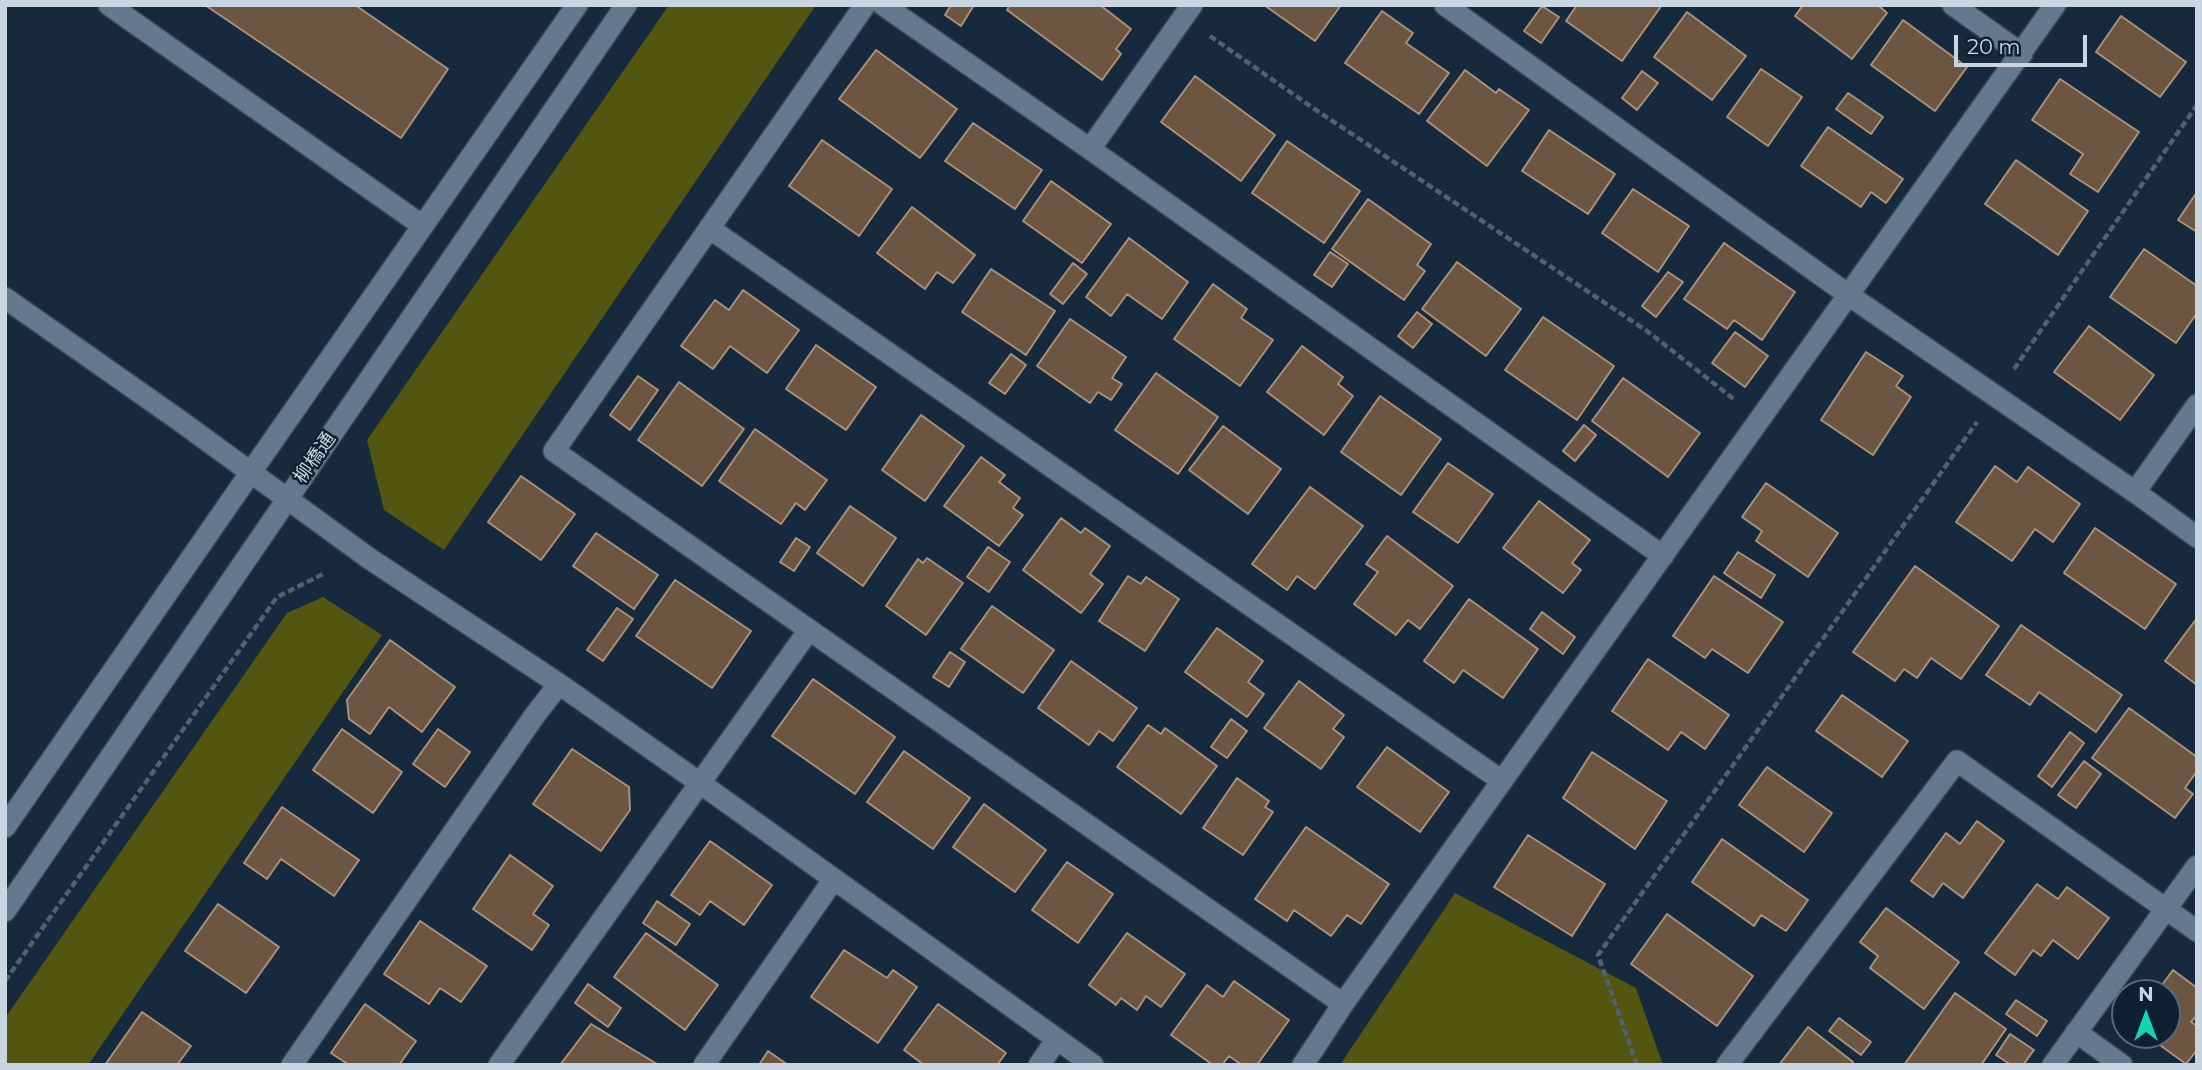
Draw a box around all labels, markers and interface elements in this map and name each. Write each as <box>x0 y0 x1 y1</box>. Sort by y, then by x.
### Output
scale bar <box>1957 21 2090 65</box>
text: 20 m <box>1967 34 2021 59</box>
street label: 柳橋通 <box>289 428 341 488</box>
north arrow <box>2111 979 2181 1049</box>
text: N <box>2138 983 2154 1006</box>

